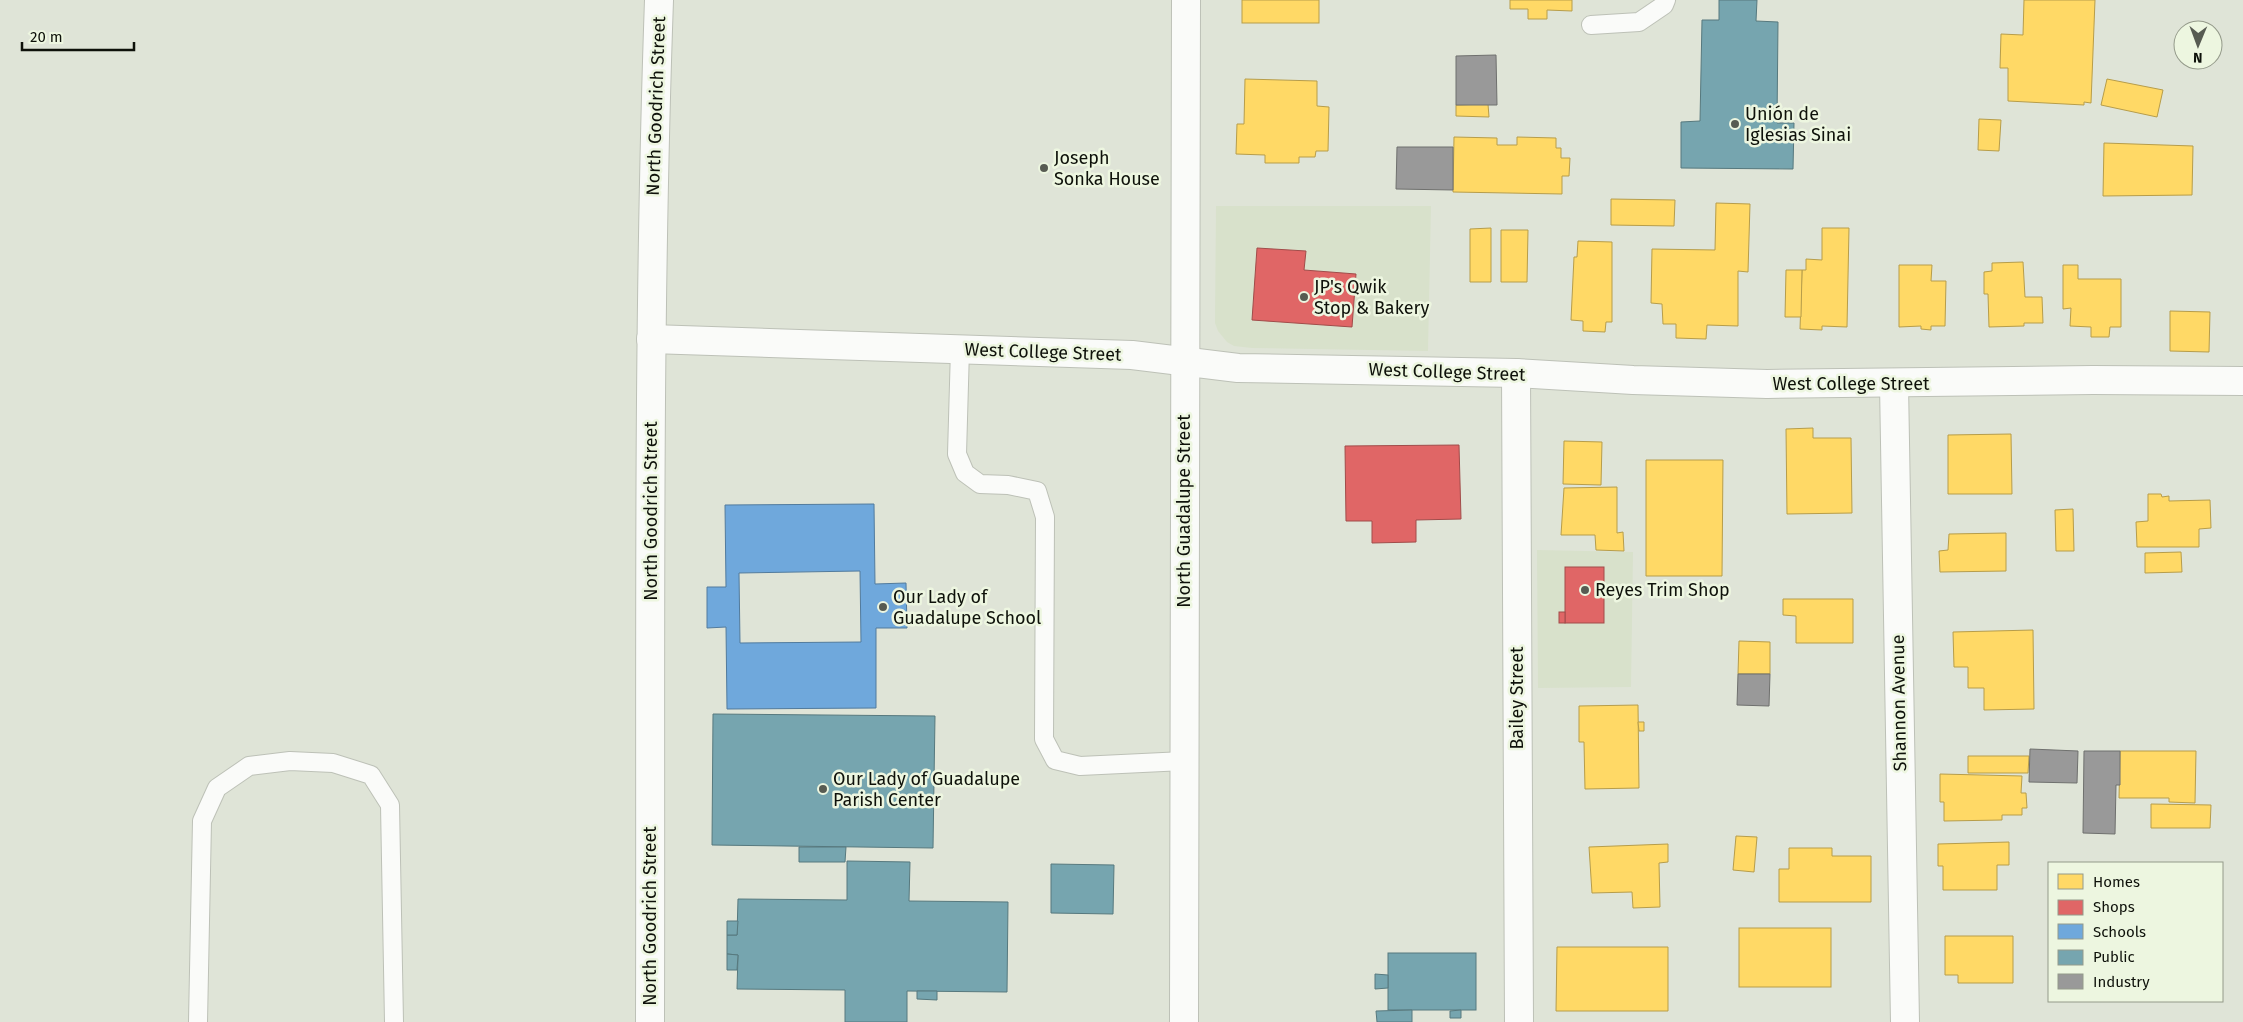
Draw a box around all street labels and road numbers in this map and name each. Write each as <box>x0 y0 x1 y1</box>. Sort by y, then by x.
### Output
street label: North Goodrich Street <box>642 15 670 196</box>
street label: West College Street <box>964 338 1122 366</box>
street label: West College Street <box>1368 358 1526 386</box>
street label: West College Street <box>1772 373 1930 395</box>
street label: North Guadalupe Street <box>1173 414 1195 608</box>
street label: North Goodrich Street <box>640 421 662 601</box>
street label: Shannon Avenue <box>1887 634 1911 772</box>
street label: Bailey Street <box>1506 646 1528 750</box>
street label: North Goodrich Street <box>639 826 661 1006</box>

